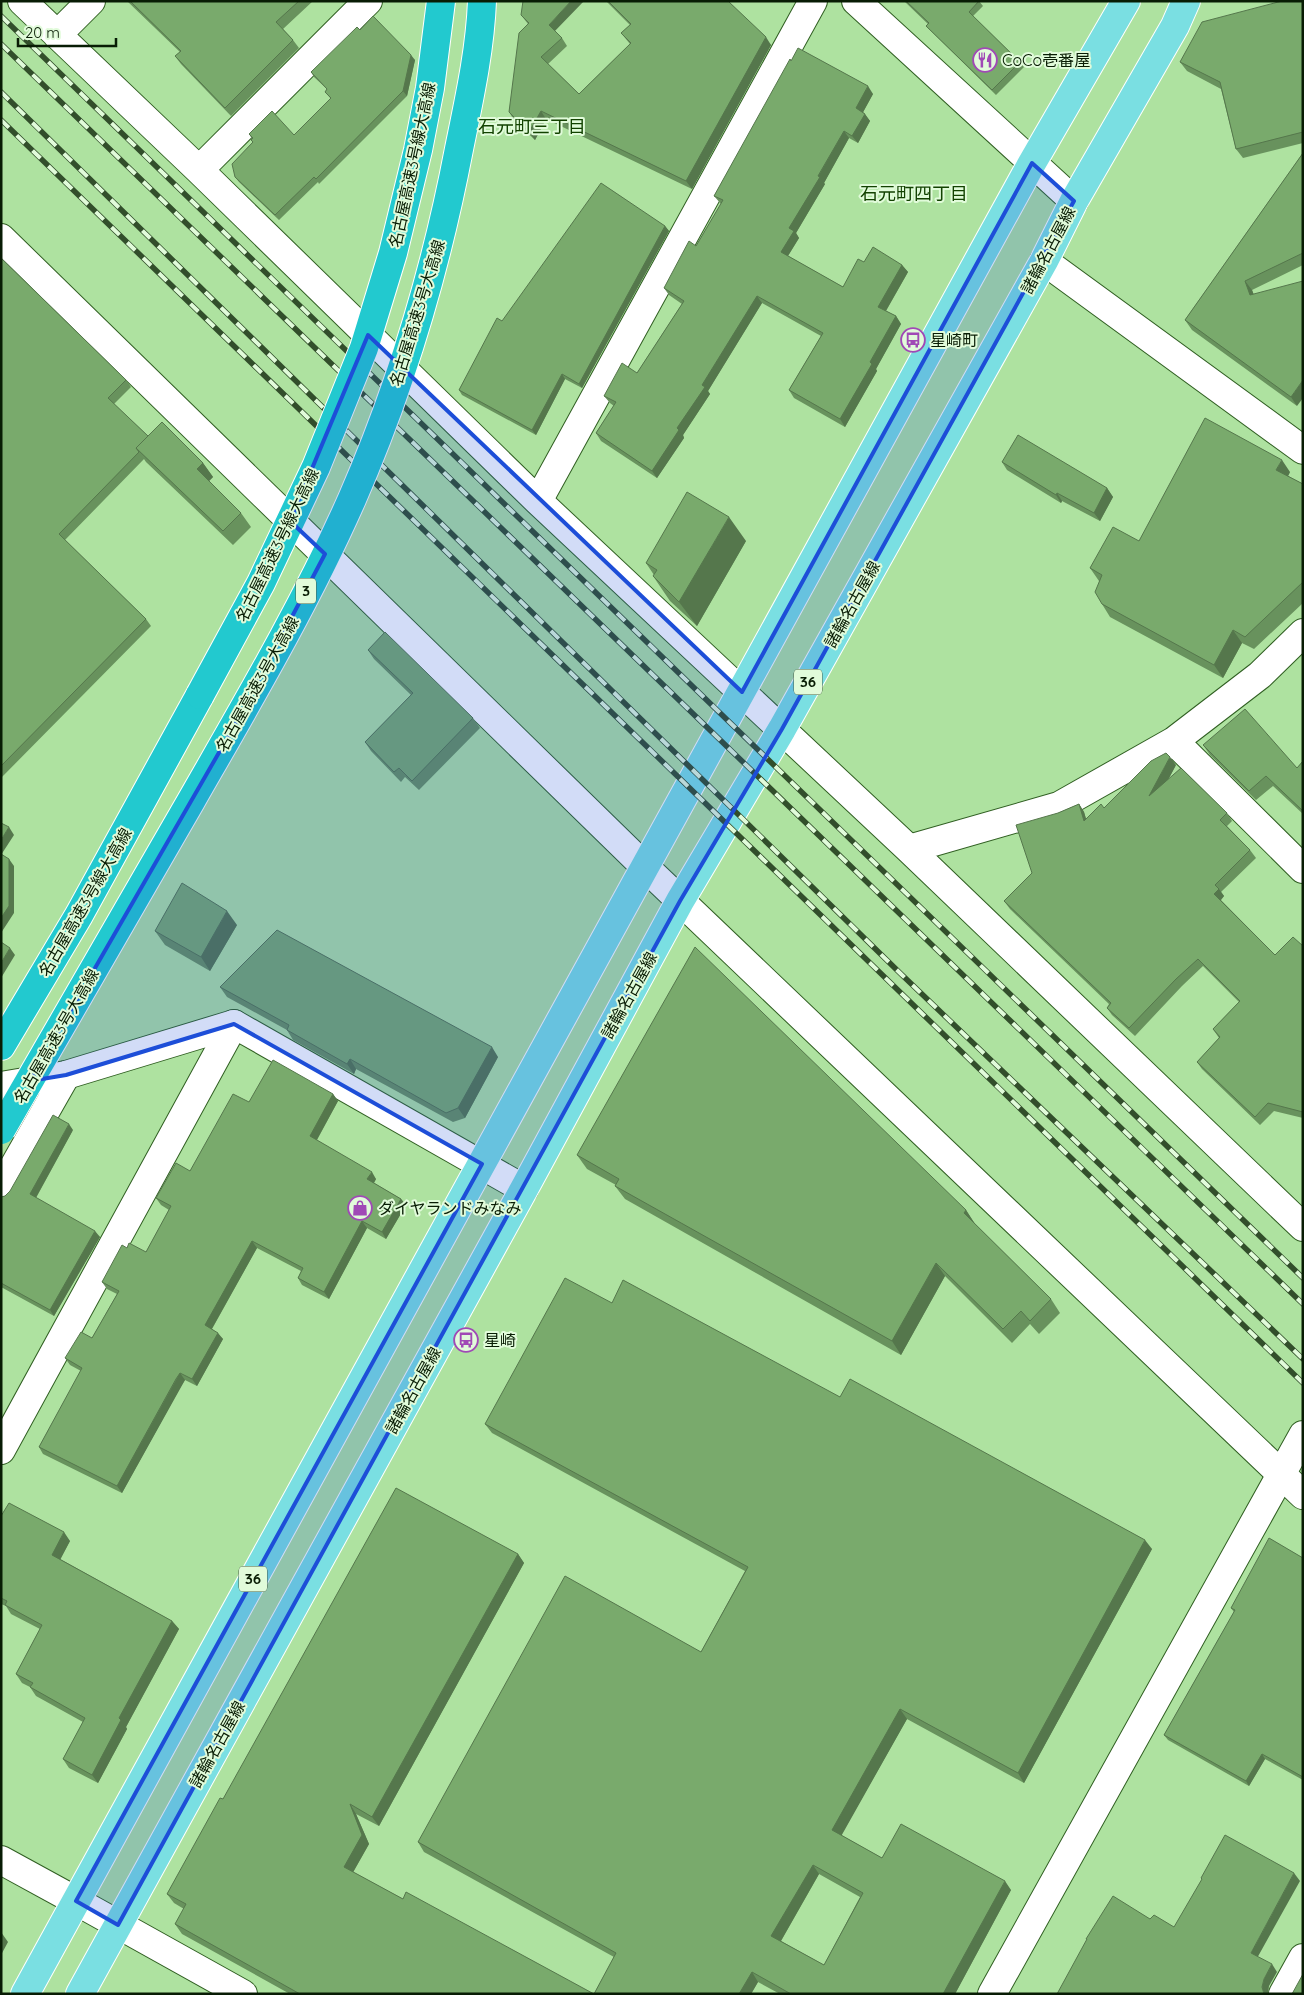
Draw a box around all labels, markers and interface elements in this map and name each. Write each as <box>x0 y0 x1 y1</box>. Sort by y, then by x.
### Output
scale bar <box>18 15 115 47</box>
text: 20 m <box>25 23 60 42</box>
restaurant icon: CoCo壱番屋 <box>972 47 998 73</box>
place label: CoCo壱番屋 <box>1002 50 1090 70</box>
street label: 名古屋高速3号線大高線 <box>385 81 439 249</box>
district label: 石元町三丁目 <box>478 115 586 138</box>
district label: 石元町四丁目 <box>860 182 968 205</box>
street label: 諸輪名古屋線 <box>1017 203 1079 297</box>
street label: 名古屋高速3号大高線 <box>385 237 449 389</box>
bus stop icon: 星崎町 <box>900 327 926 353</box>
place label: 星崎町 <box>930 330 978 350</box>
street label: 名古屋高速3号線大高線 <box>231 465 323 625</box>
street label: 諸輪名古屋線 <box>820 557 884 651</box>
road number: 3 <box>296 578 316 604</box>
street label: 名古屋高速3号大高線 <box>211 613 303 755</box>
road number: 36 <box>794 670 822 694</box>
street label: 名古屋高速3号線大高線 <box>34 824 136 980</box>
street label: 諸輪名古屋線 <box>597 948 661 1042</box>
street label: 名古屋高速3号大高線 <box>9 965 103 1107</box>
shop icon: ダイヤランドみなみ <box>347 1195 373 1221</box>
place label: ダイヤランドみなみ <box>378 1198 522 1218</box>
bus stop icon: 星崎 <box>453 1327 479 1353</box>
place label: 星崎 <box>484 1330 516 1350</box>
street label: 諸輪名古屋線 <box>381 1343 445 1437</box>
road number: 36 <box>239 1566 267 1592</box>
street label: 諸輪名古屋線 <box>185 1697 249 1791</box>

